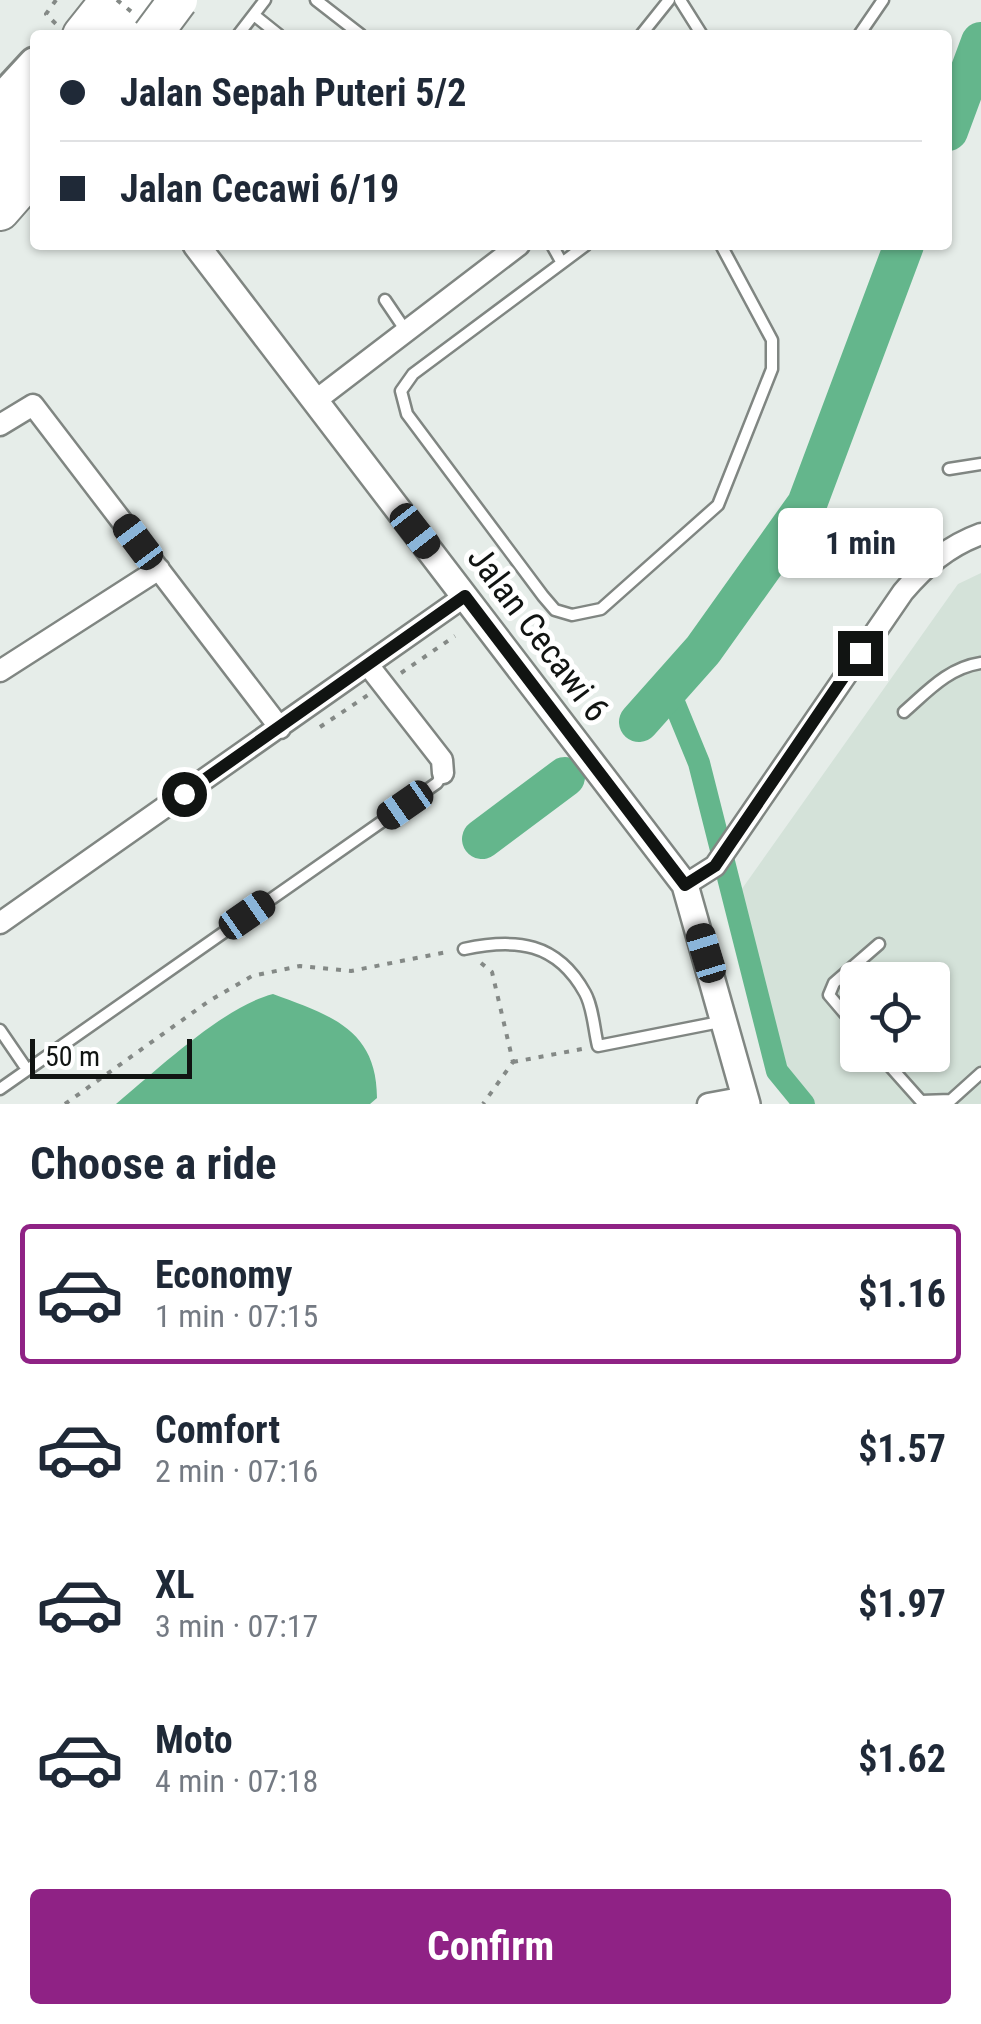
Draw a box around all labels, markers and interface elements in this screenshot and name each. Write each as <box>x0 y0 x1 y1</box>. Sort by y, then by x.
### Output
text: Jalan Sepah Puteri 5/2 <box>120 71 466 115</box>
text: Jalan Cecawi 6/19 <box>120 167 399 211</box>
car <box>385 498 445 564</box>
callout: 1 min <box>778 508 942 578</box>
car <box>108 509 168 575</box>
text: 1 min <box>825 524 896 562</box>
street label: Jalan Cecawi 6 <box>459 538 617 730</box>
route end <box>838 631 883 676</box>
route start <box>162 772 207 817</box>
car <box>372 776 438 834</box>
car <box>214 886 280 944</box>
car <box>683 920 729 986</box>
map controls <box>840 962 950 1072</box>
button: locate <box>840 962 950 1072</box>
scale bar <box>30 1034 192 1078</box>
text: 50 m <box>45 1040 100 1073</box>
text: Choose a ride <box>30 1137 277 1190</box>
icon: car <box>35 1249 125 1339</box>
text: Economy <box>155 1253 292 1297</box>
text: $1.16 <box>858 1272 946 1316</box>
text: 1 min · 07:15 <box>155 1297 318 1335</box>
icon: car <box>35 1404 125 1494</box>
text: Comfort <box>155 1408 280 1452</box>
text: $1.57 <box>858 1427 946 1471</box>
text: 2 min · 07:16 <box>155 1452 318 1490</box>
icon: car <box>35 1559 125 1649</box>
text: XL <box>155 1563 194 1607</box>
text: $1.97 <box>858 1582 946 1626</box>
text: 3 min · 07:17 <box>155 1607 318 1645</box>
icon: car <box>35 1714 125 1804</box>
text: Moto <box>155 1718 233 1762</box>
text: $1.62 <box>858 1737 946 1781</box>
text: 4 min · 07:18 <box>155 1762 318 1800</box>
button: Confirm <box>30 1889 951 2004</box>

